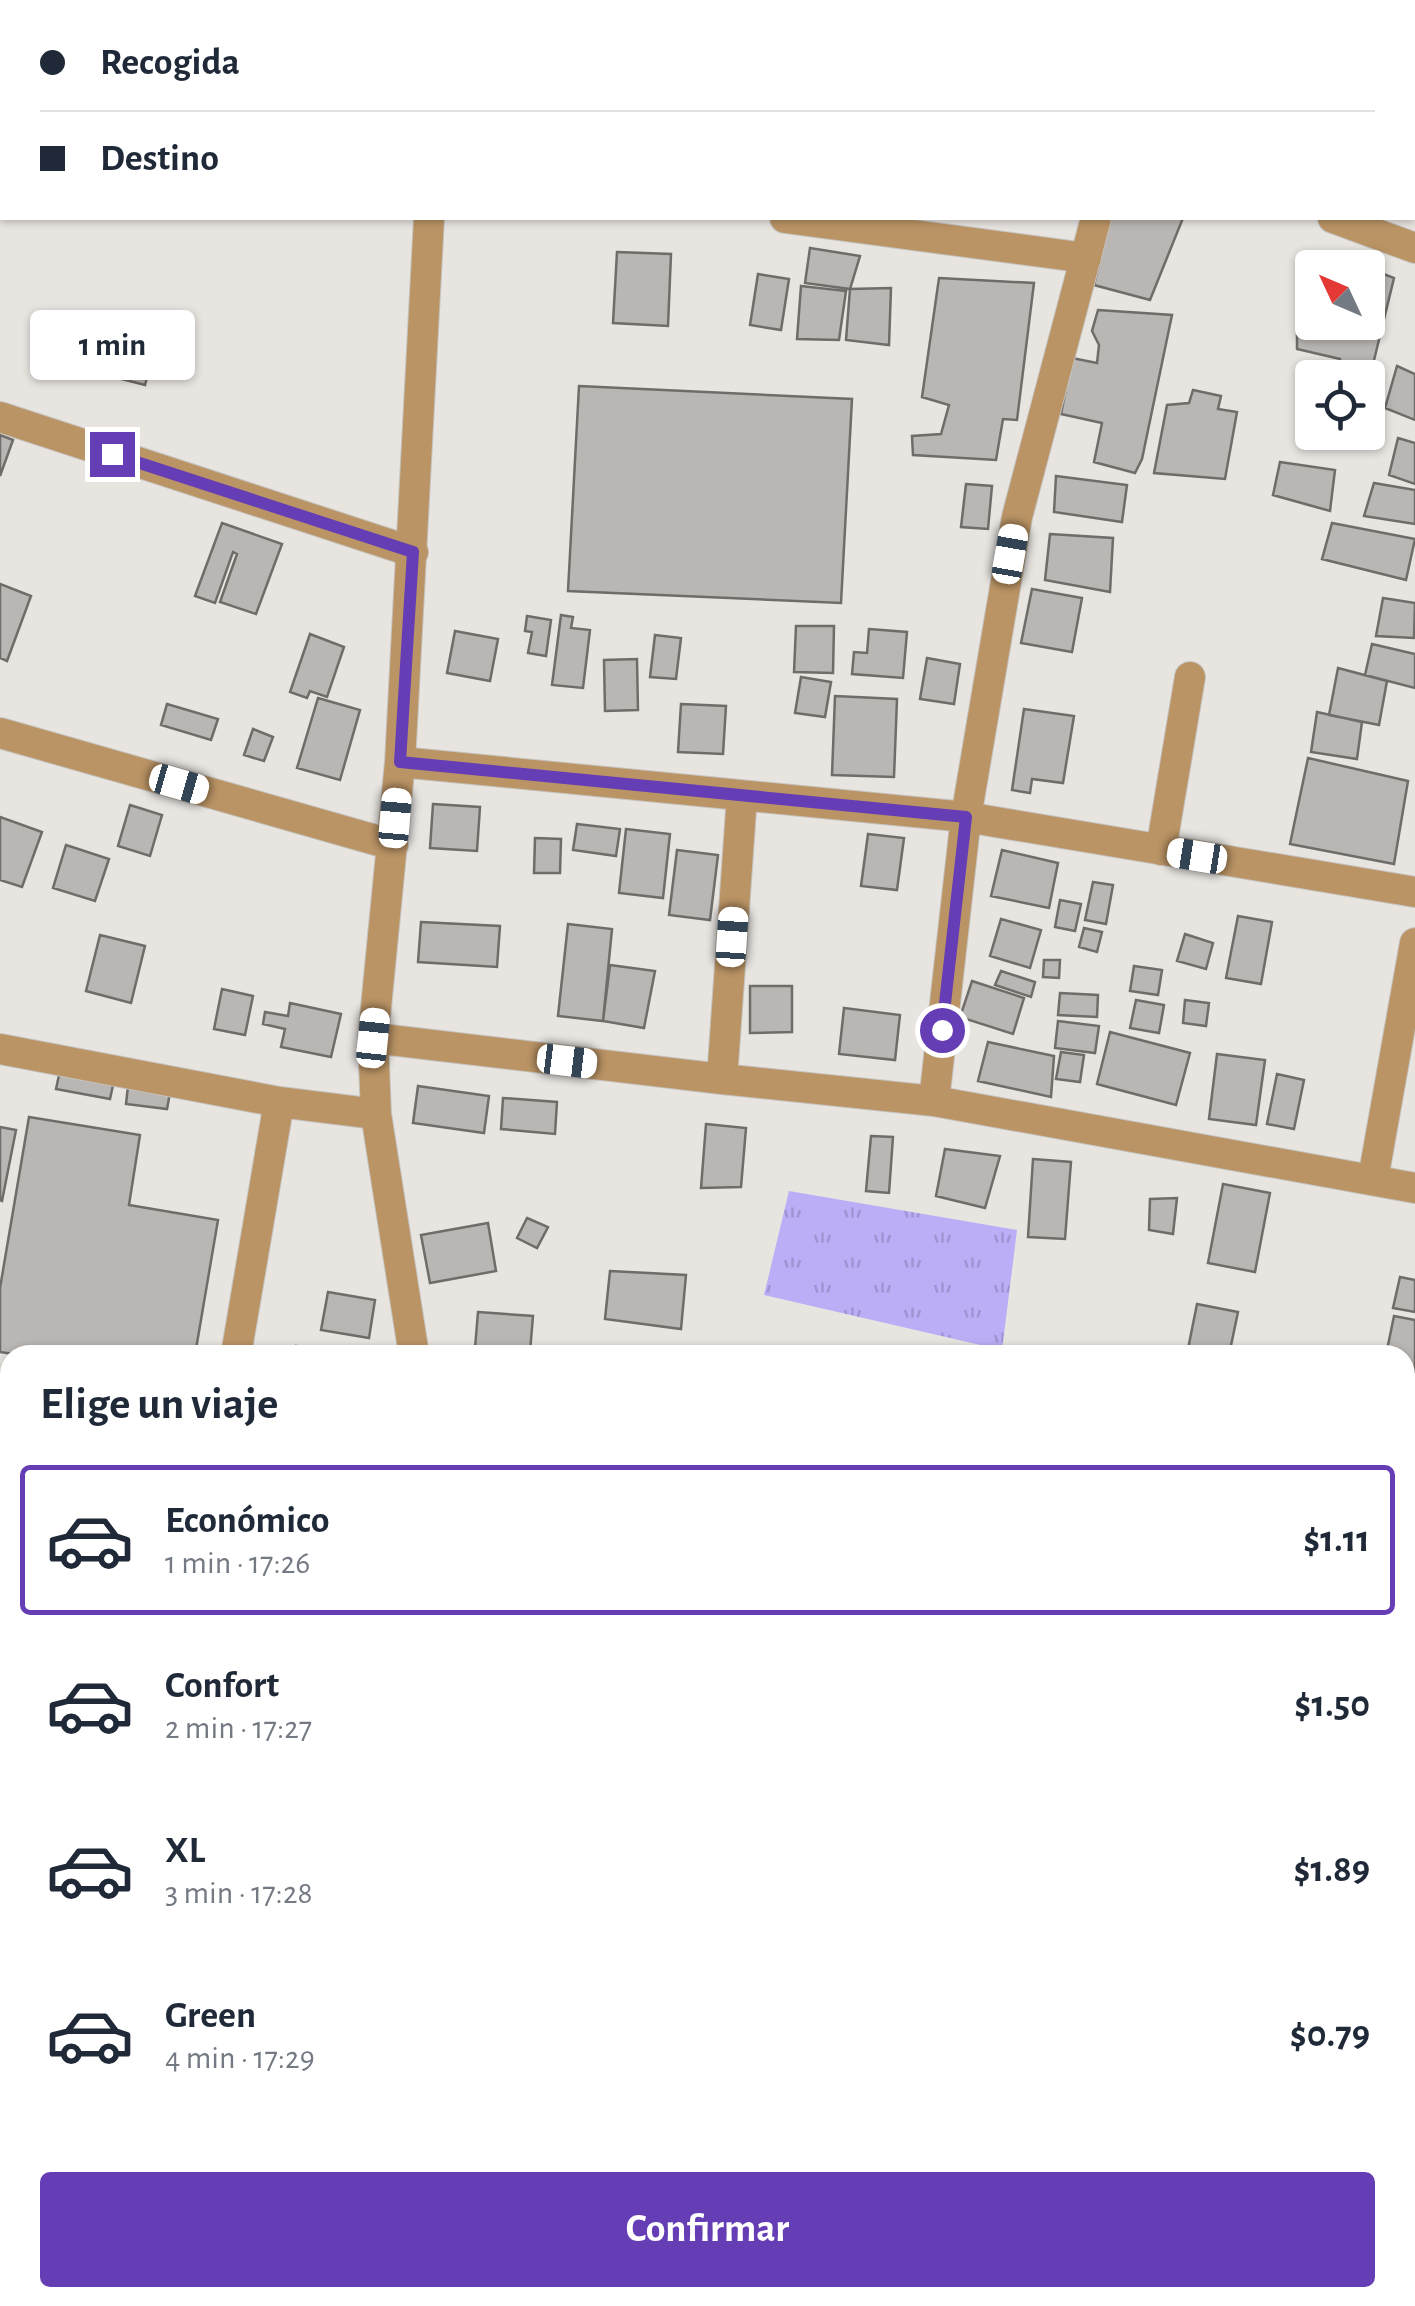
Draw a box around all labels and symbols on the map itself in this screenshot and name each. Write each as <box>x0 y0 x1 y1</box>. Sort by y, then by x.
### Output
north arrow <box>1295 250 1385 340</box>
callout: 1 min <box>29 309 194 379</box>
route end <box>90 432 135 477</box>
car <box>990 522 1030 586</box>
car <box>146 761 212 807</box>
car <box>377 787 413 849</box>
car <box>1165 836 1229 876</box>
car <box>715 906 749 968</box>
car <box>355 1007 391 1069</box>
route start <box>920 1008 965 1053</box>
car <box>535 1042 599 1080</box>

